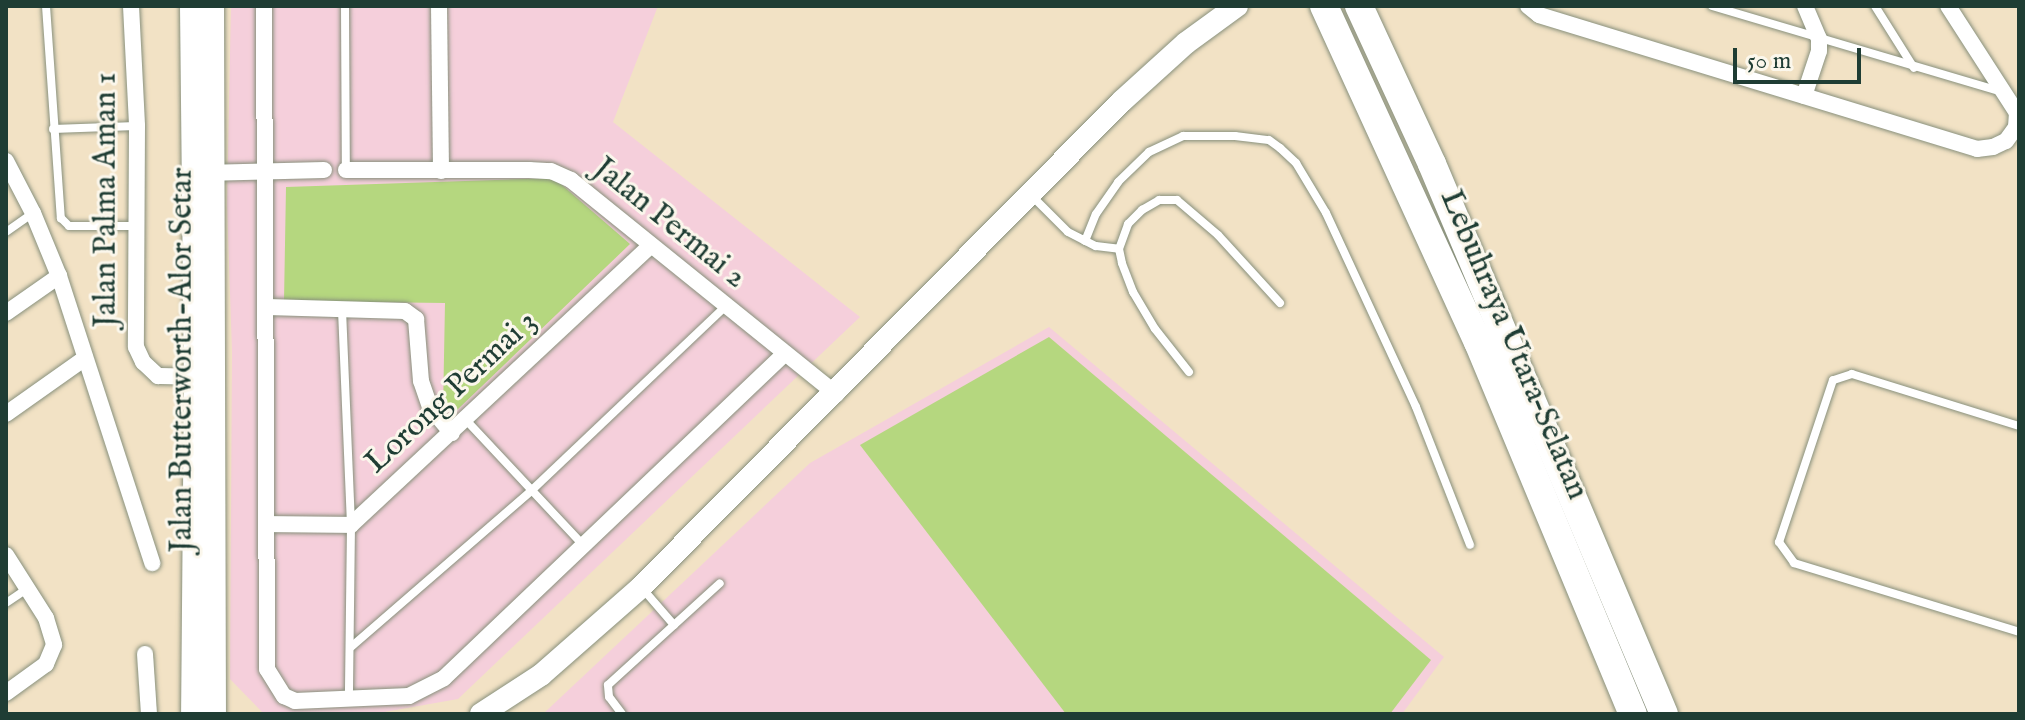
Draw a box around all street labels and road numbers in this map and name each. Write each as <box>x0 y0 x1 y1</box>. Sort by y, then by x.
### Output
street label: Jalan Palma Aman 1 <box>88 72 126 328</box>
street label: Jalan Permai 2 <box>585 150 753 298</box>
street label: Jalan Butterworth-Alor Setar <box>164 167 202 553</box>
street label: Lebuhraya Utara–Selatan <box>1430 184 1596 506</box>
street label: Lorong Permai 3 <box>358 304 546 482</box>

